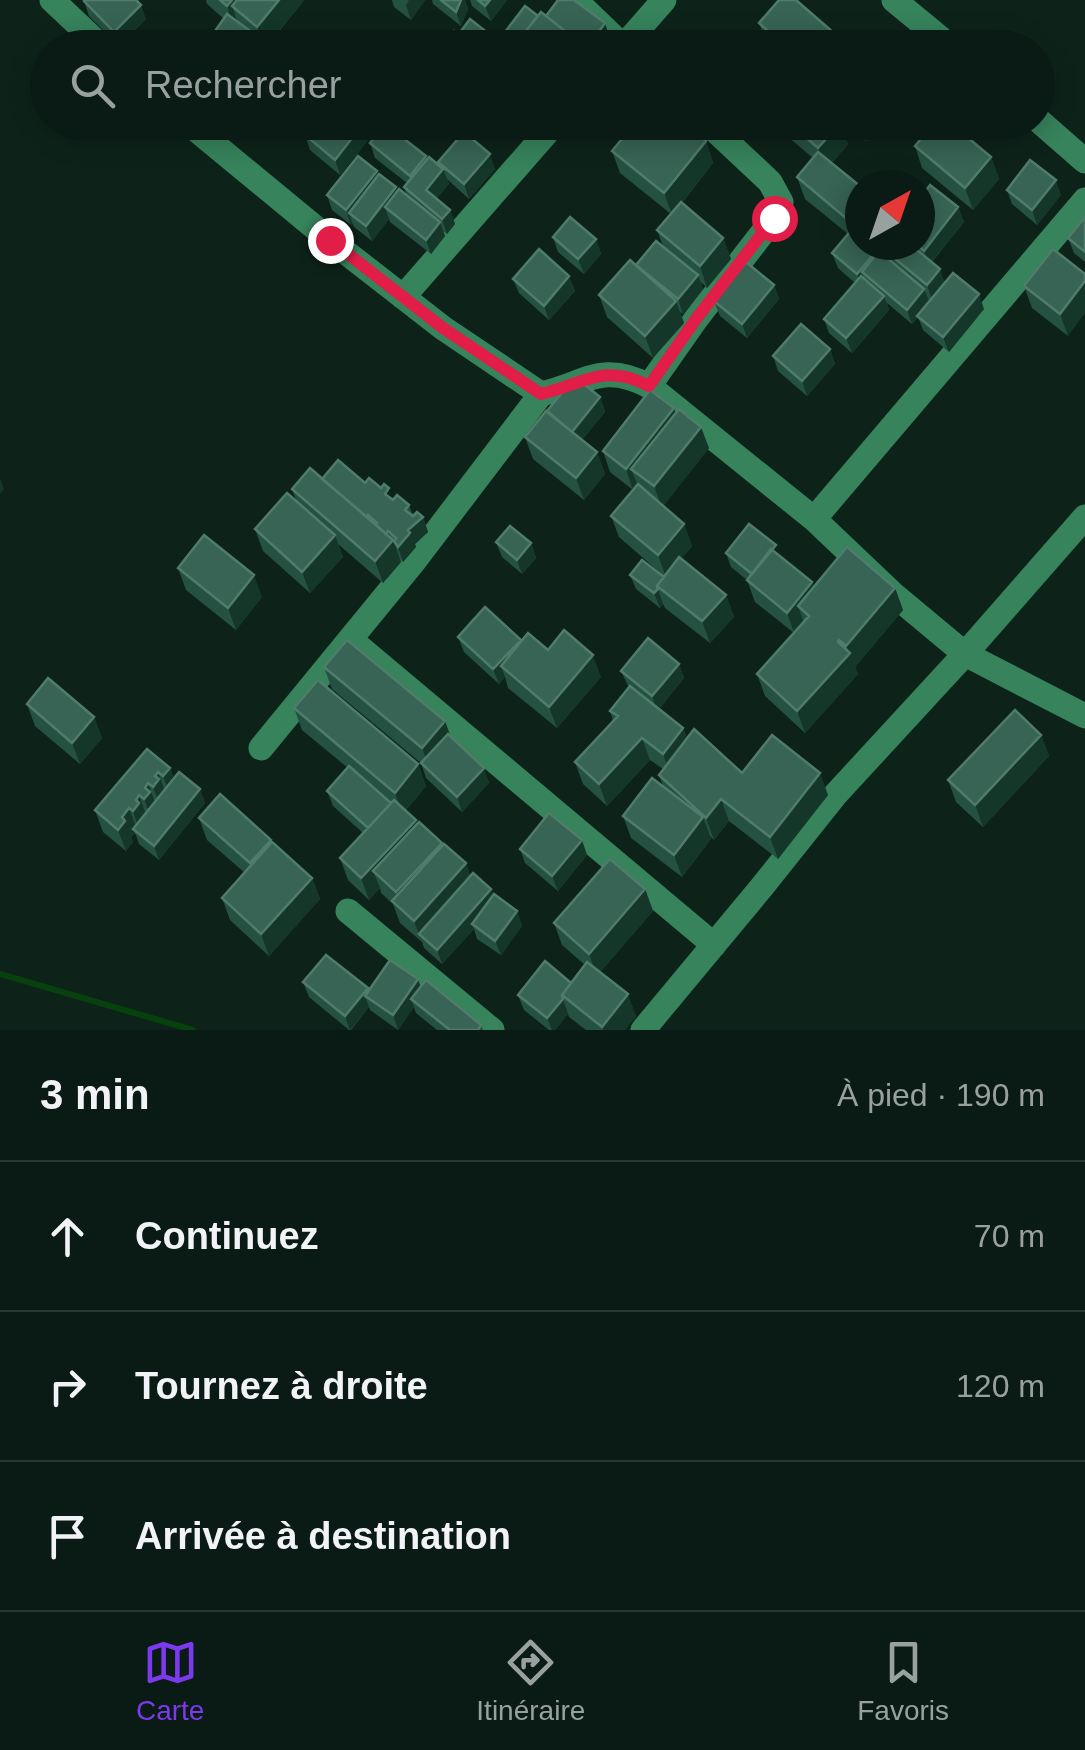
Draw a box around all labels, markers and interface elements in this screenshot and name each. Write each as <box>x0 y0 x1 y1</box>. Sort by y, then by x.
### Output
search box <box>30 30 1055 140</box>
icon: search <box>65 58 120 113</box>
text: Rechercher <box>145 64 341 106</box>
north arrow <box>845 170 935 260</box>
route start <box>752 196 798 242</box>
route end <box>308 218 354 264</box>
text: 3 min <box>40 1071 150 1118</box>
text: À pied · 190 m <box>837 1077 1045 1113</box>
icon: ahead <box>40 1209 95 1264</box>
text: Continuez <box>135 1215 319 1257</box>
text: 70 m <box>974 1218 1045 1254</box>
icon: right <box>40 1359 95 1414</box>
text: Tournez à droite <box>135 1365 428 1407</box>
text: 120 m <box>956 1368 1045 1404</box>
icon: arrive <box>40 1509 95 1564</box>
text: Arrivée à destination <box>135 1515 511 1557</box>
tab: Carte <box>136 1635 204 1727</box>
tab: Itinéraire <box>476 1635 585 1727</box>
tab: Favoris <box>857 1635 949 1727</box>

